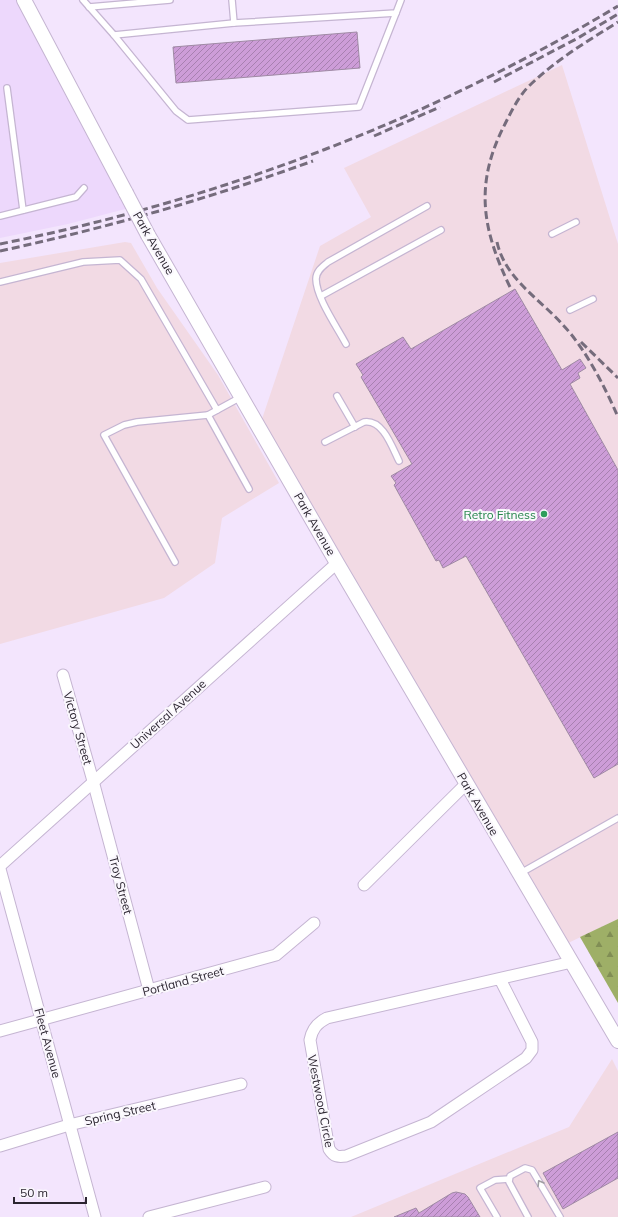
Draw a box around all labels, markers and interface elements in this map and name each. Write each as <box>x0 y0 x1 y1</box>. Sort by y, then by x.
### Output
street label: Park Avenue <box>130 209 178 277</box>
street label: Park Avenue <box>291 490 339 558</box>
place label: Retro Fitness <box>464 507 536 522</box>
marker: Retro Fitness <box>539 509 549 519</box>
street label: Universal Avenue <box>127 676 209 752</box>
street label: Victory Street <box>60 690 96 766</box>
street label: Park Avenue <box>454 770 502 838</box>
street label: Troy Street <box>106 854 136 916</box>
street label: Portland Street <box>141 963 225 999</box>
street label: Fleet Avenue <box>31 1006 65 1080</box>
street label: Westwood Circle <box>305 1053 337 1149</box>
street label: Spring Street <box>83 1098 157 1128</box>
scale bar <box>14 1179 86 1205</box>
one-way arrow <box>538 1180 545 1187</box>
text: 50 m <box>20 1185 48 1200</box>

